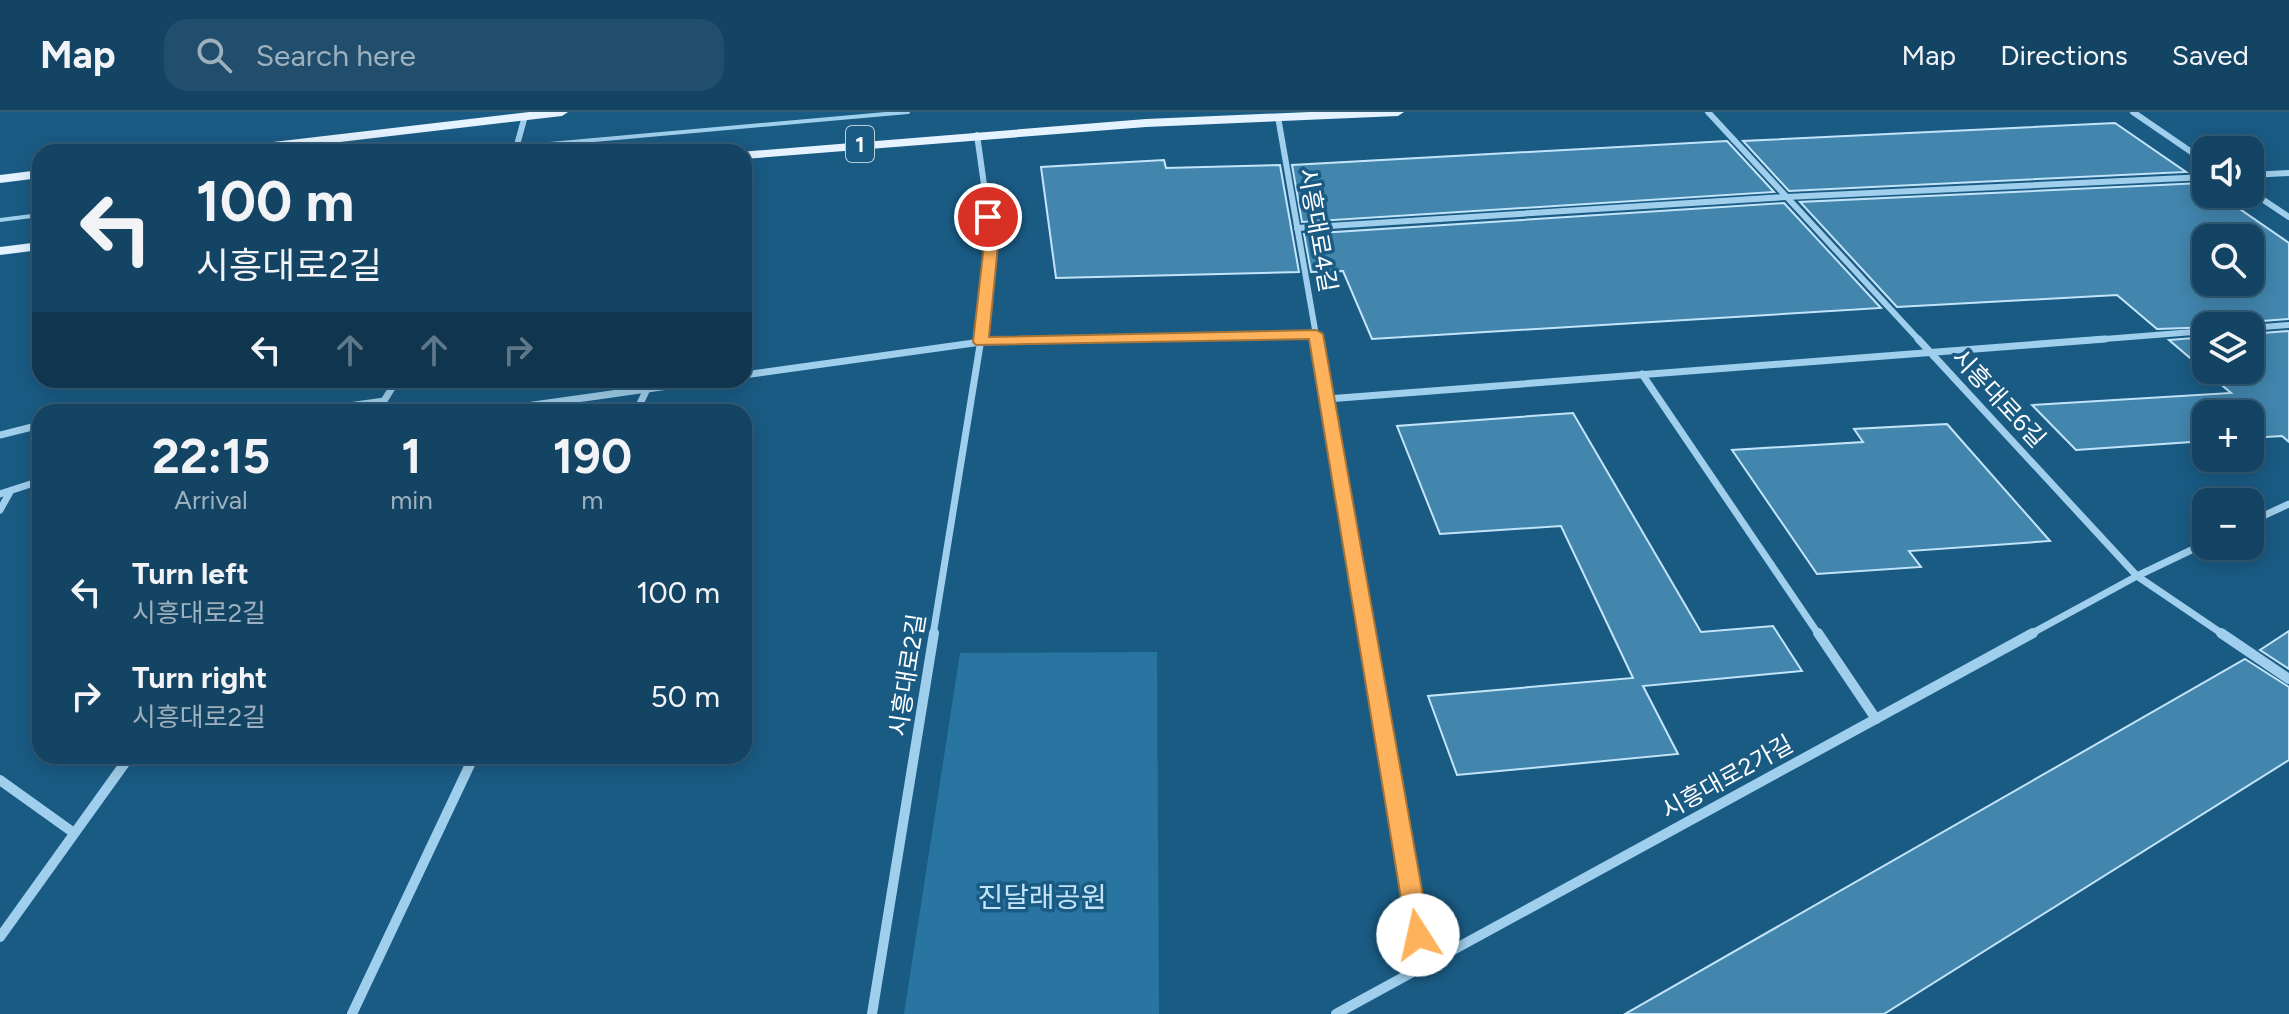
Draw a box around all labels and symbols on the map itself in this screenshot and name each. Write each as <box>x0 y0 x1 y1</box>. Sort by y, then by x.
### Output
road number: 1 <box>846 126 874 162</box>
street label: 시흥대로4길 <box>1293 166 1343 294</box>
pin <box>954 183 1022 251</box>
street label: 시흥대로6길 <box>1946 343 2052 453</box>
street label: 시흥대로2길 <box>883 612 931 738</box>
street label: 시흥대로2가길 <box>1656 729 1798 825</box>
park label: 진달래공원 <box>978 880 1106 914</box>
position arrow <box>1376 893 1460 977</box>

